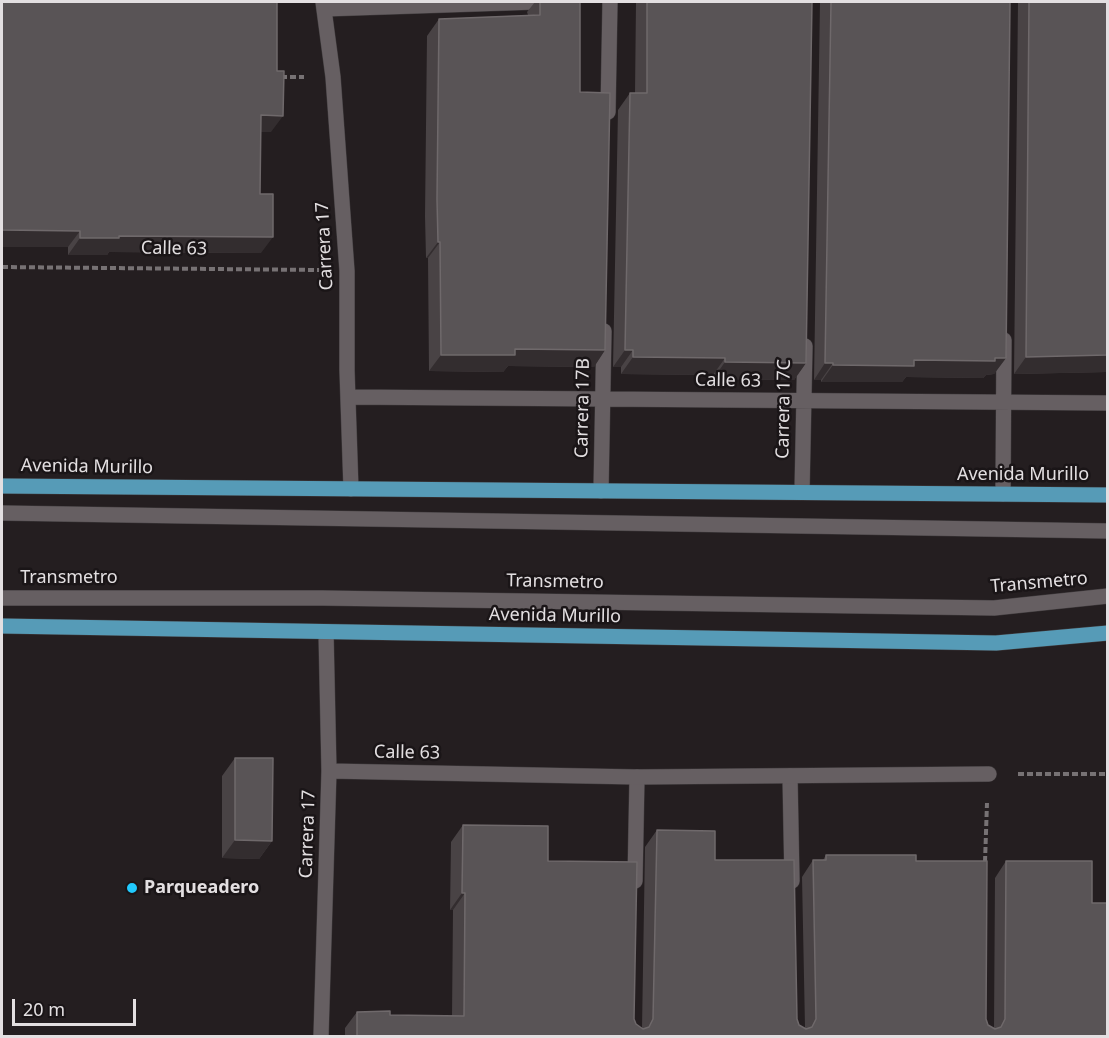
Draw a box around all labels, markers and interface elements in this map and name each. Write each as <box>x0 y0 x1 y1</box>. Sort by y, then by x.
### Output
street label: Carrera 17 <box>312 201 338 291</box>
street label: Calle 63 <box>141 238 207 260</box>
street label: Carrera 17B <box>571 358 595 458</box>
street label: Carrera 17C <box>772 359 796 459</box>
street label: Calle 63 <box>695 370 761 392</box>
street label: Avenida Murillo <box>21 455 153 479</box>
street label: Avenida Murillo <box>957 464 1089 486</box>
street label: Transmetro <box>20 567 118 589</box>
street label: Transmetro <box>990 568 1088 598</box>
street label: Transmetro <box>506 570 604 594</box>
street label: Avenida Murillo <box>489 604 621 628</box>
street label: Calle 63 <box>374 742 440 764</box>
street label: Carrera 17 <box>296 789 320 879</box>
place label: Parqueadero <box>144 877 259 899</box>
marker: Parqueadero <box>125 881 139 895</box>
scale bar <box>15 987 140 1025</box>
text: 20 m <box>23 997 65 1021</box>

